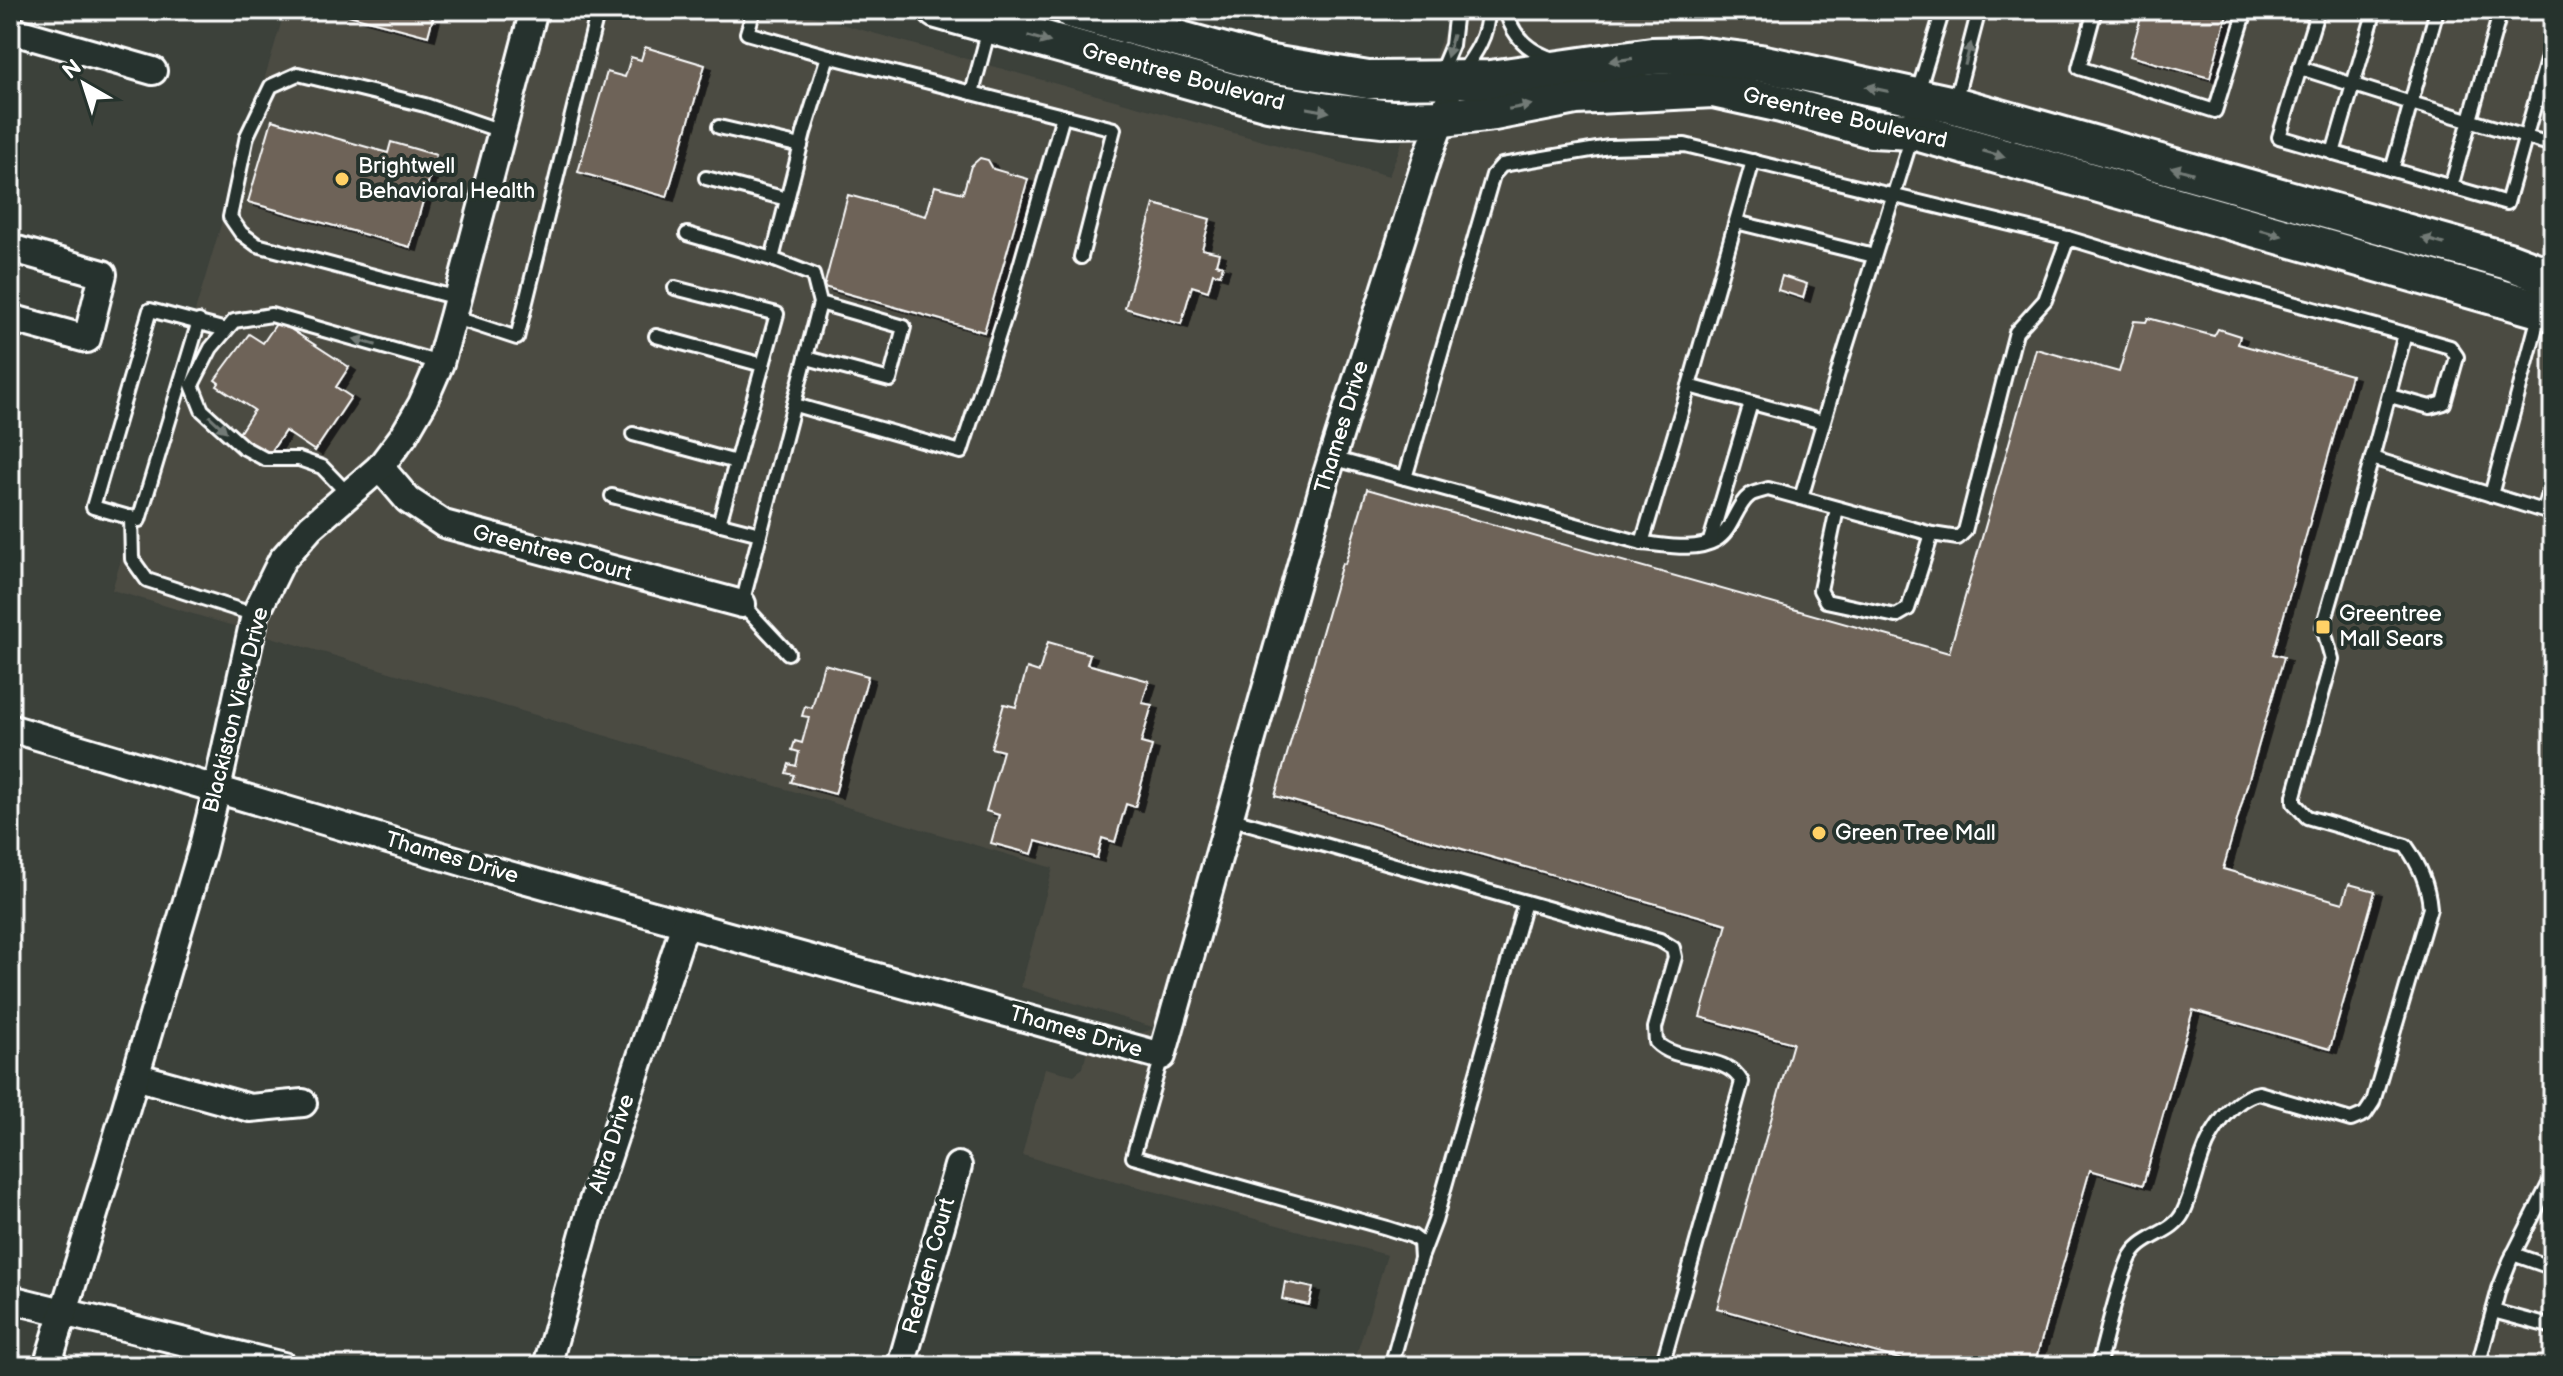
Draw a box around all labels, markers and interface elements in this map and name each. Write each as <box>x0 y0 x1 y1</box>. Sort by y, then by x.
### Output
one-way arrow <box>1028 33 1052 46</box>
one-way arrow <box>1443 34 1455 59</box>
street label: Greentree Boulevard <box>1079 37 1287 117</box>
one-way arrow <box>1962 41 1974 66</box>
north arrow <box>44 44 124 124</box>
text: N <box>57 54 87 85</box>
one-way arrow <box>1608 54 1633 67</box>
street label: Greentree Boulevard <box>1740 81 1950 155</box>
one-way arrow <box>1864 82 1889 95</box>
one-way arrow <box>1508 100 1533 113</box>
one-way arrow <box>1306 105 1331 117</box>
one-way arrow <box>1983 148 2007 161</box>
place label: Brightwell Behavioral Health <box>358 153 535 205</box>
one-way arrow <box>2170 163 2194 176</box>
marker: Brightwell Behavioral Health <box>333 170 351 188</box>
one-way arrow <box>2259 228 2284 240</box>
one-way arrow <box>2420 234 2444 247</box>
one-way arrow <box>352 335 376 348</box>
street label: Thames Drive <box>1309 358 1375 496</box>
one-way arrow <box>208 414 227 432</box>
street label: Greentree Court <box>469 519 635 587</box>
place label: Greentree Mall Sears <box>2339 601 2444 653</box>
street label: Blackiston View Drive <box>197 604 275 816</box>
marker: Greentree Mall Sears <box>2314 618 2332 636</box>
place label: Green Tree Mall <box>1835 820 1996 847</box>
marker: Green Tree Mall <box>1810 824 1828 842</box>
street label: Thames Drive <box>382 826 522 890</box>
street label: Thames Drive <box>1006 1000 1146 1064</box>
street label: Altra Drive <box>583 1091 641 1197</box>
street label: Redden Court <box>897 1195 961 1337</box>

